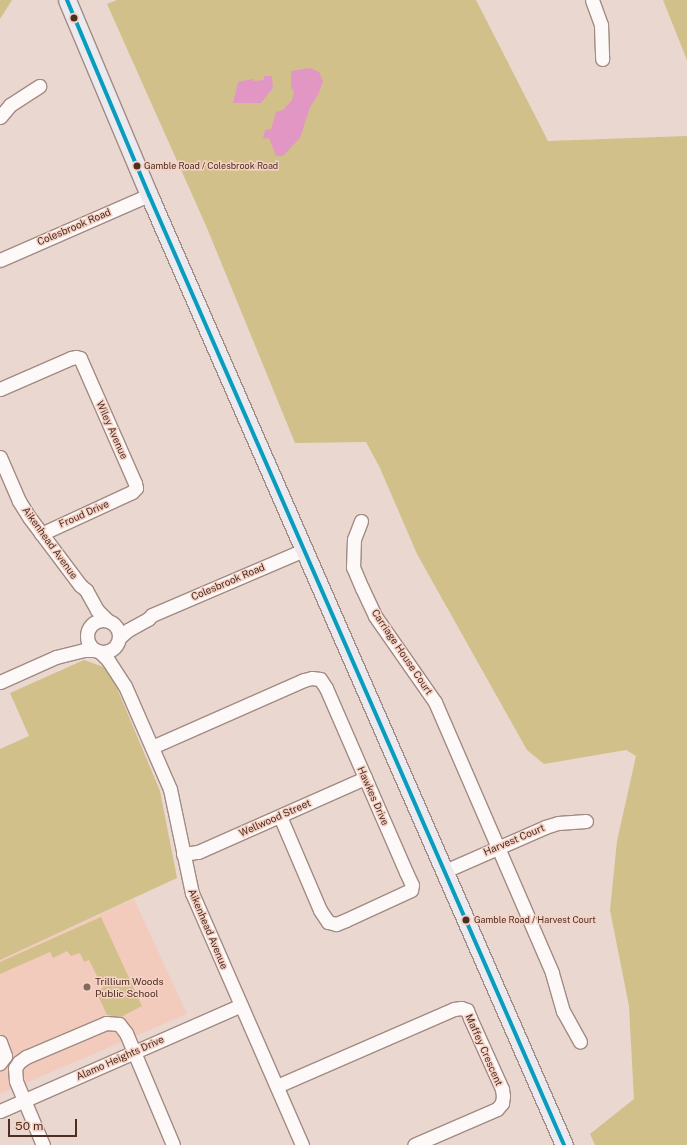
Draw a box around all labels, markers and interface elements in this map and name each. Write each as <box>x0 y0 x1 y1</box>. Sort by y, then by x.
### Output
unlabelled marker <box>69 13 79 23</box>
marker: Gamble Road / Colesbrook Road <box>132 161 142 171</box>
place label: Gamble Road / Colesbrook Road <box>144 161 278 171</box>
street label: Colesbrook Road <box>35 206 113 248</box>
street label: Wiley Avenue <box>94 399 130 461</box>
street label: Froud Drive <box>57 498 111 530</box>
street label: Aikenhead Avenue <box>20 505 80 581</box>
street label: Colesbrook Road <box>189 561 267 603</box>
street label: Carriage House Court <box>369 607 435 697</box>
street label: Hawkes Drive <box>355 765 391 827</box>
street label: Wellwood Street <box>237 797 313 839</box>
street label: Harvest Court <box>482 822 546 858</box>
street label: Aikenhead Avenue <box>186 887 230 971</box>
marker: Gamble Road / Harvest Court <box>461 915 471 925</box>
place label: Gamble Road / Harvest Court <box>474 915 596 925</box>
place label: Trillium Woods Public School <box>95 975 164 998</box>
marker: Trillium Woods Public School <box>82 982 92 992</box>
street label: Maffey Crescent <box>463 1012 505 1088</box>
street label: Alamo Heights Drive <box>74 1033 166 1083</box>
scale bar <box>10 1111 79 1137</box>
text: 50 m <box>15 1119 43 1133</box>

